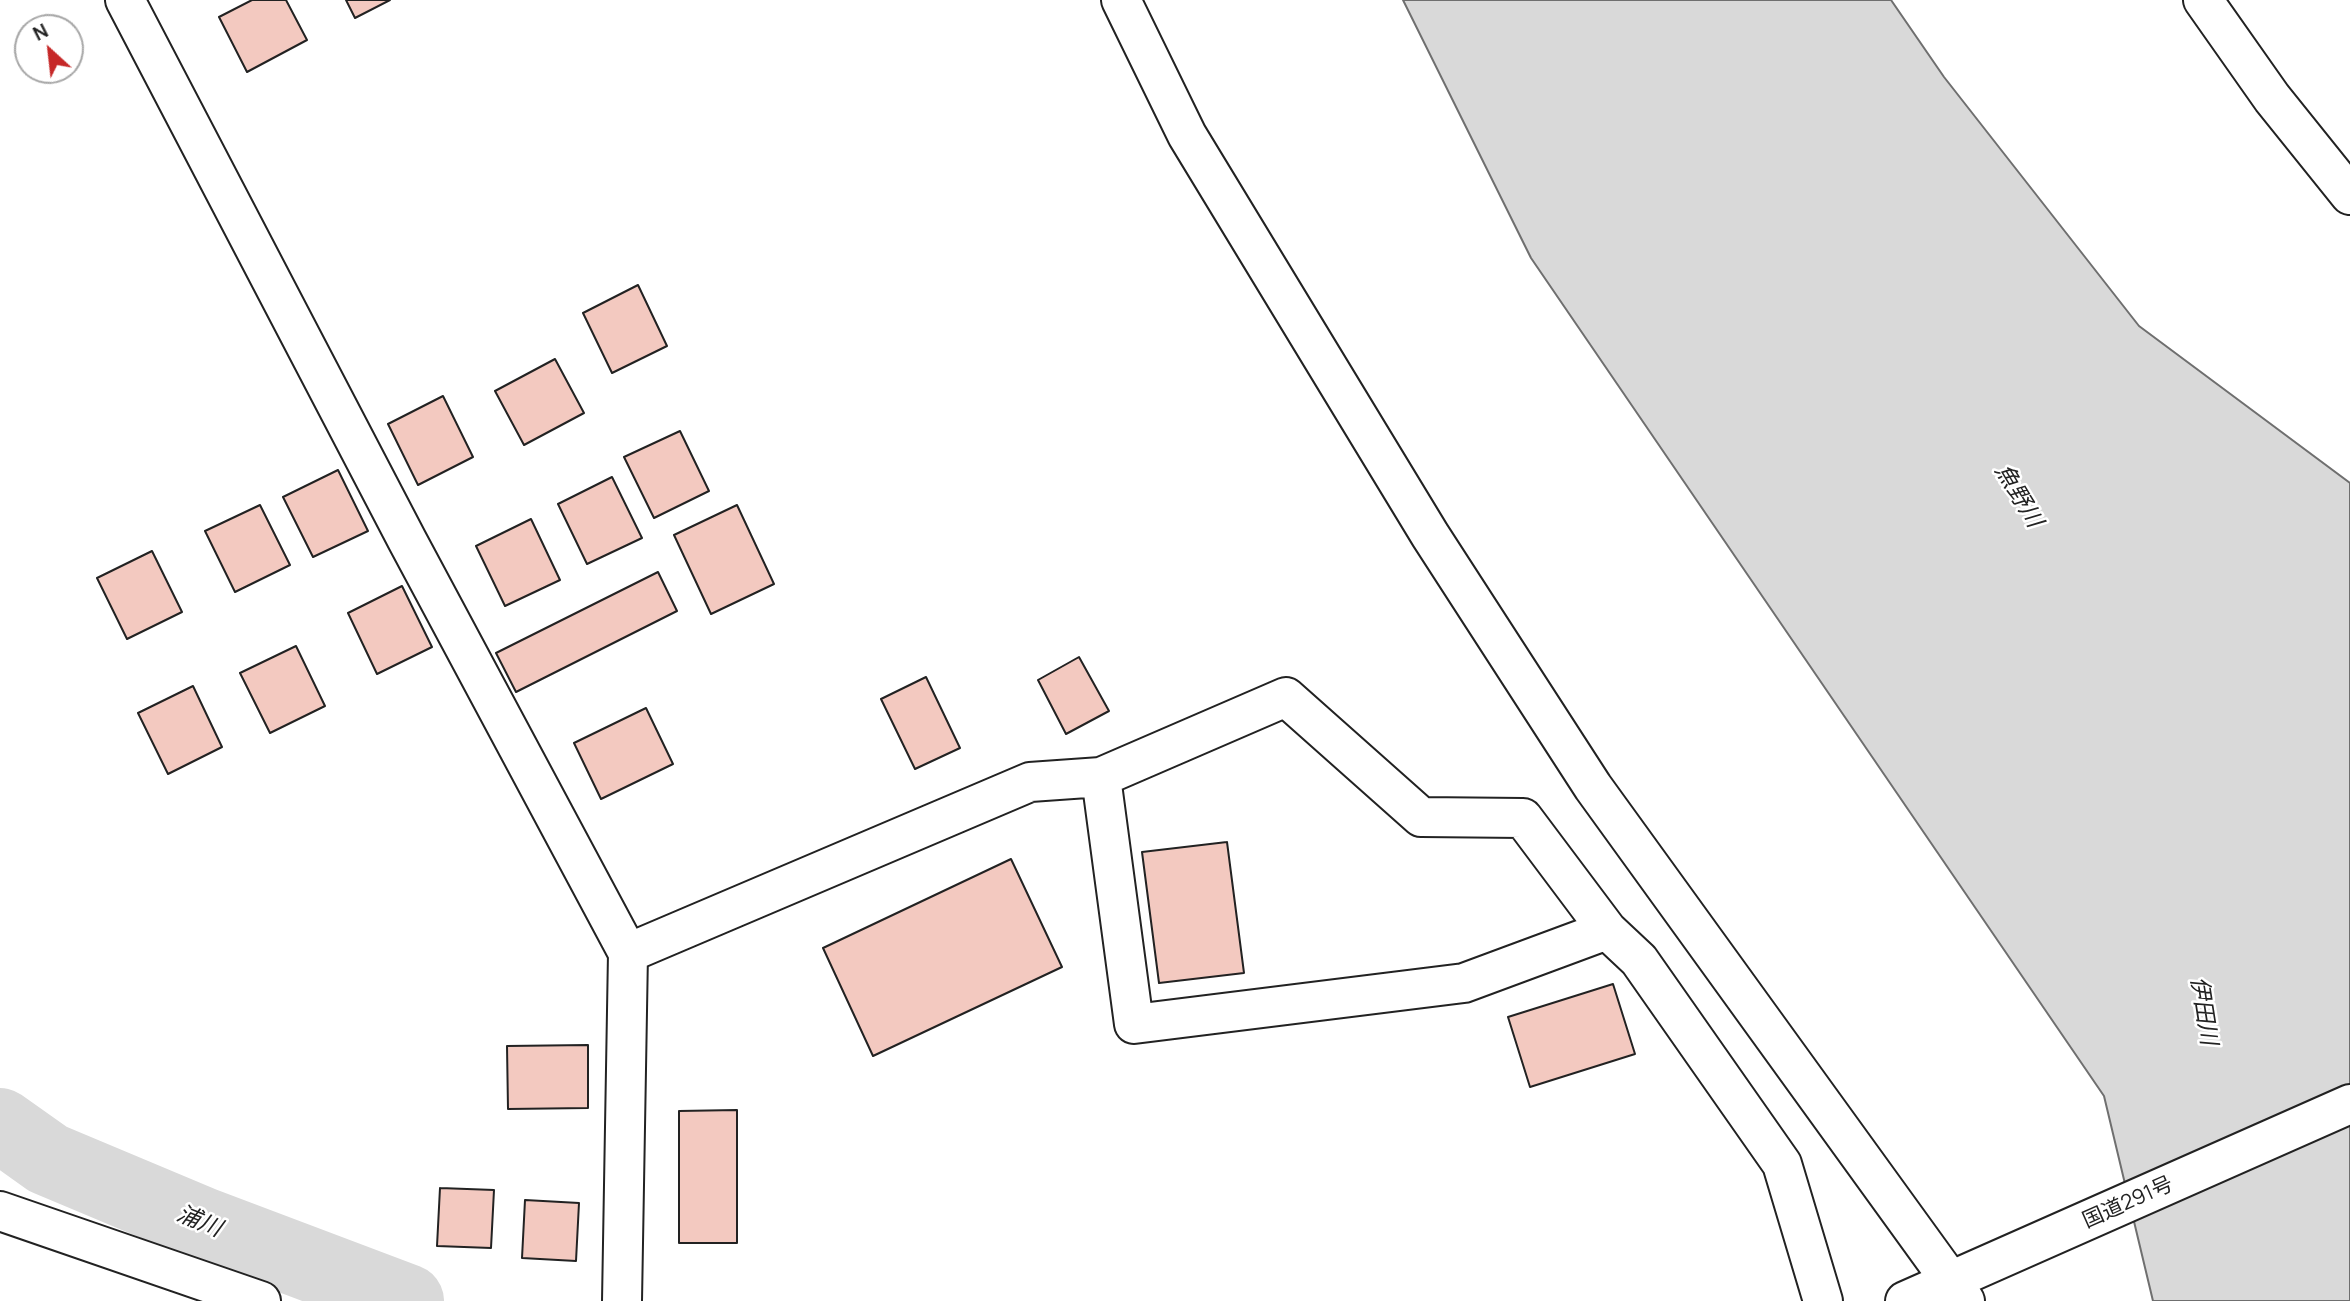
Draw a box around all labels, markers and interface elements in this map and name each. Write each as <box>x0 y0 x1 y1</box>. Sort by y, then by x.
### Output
north arrow <box>14 14 84 84</box>
text: N <box>28 17 52 47</box>
water label: 魚野川 <box>1988 459 2048 533</box>
water label: 伊田川 <box>2184 975 2222 1047</box>
street label: 国道291号 <box>2079 1172 2177 1234</box>
water label: 浦川 <box>173 1201 225 1243</box>

